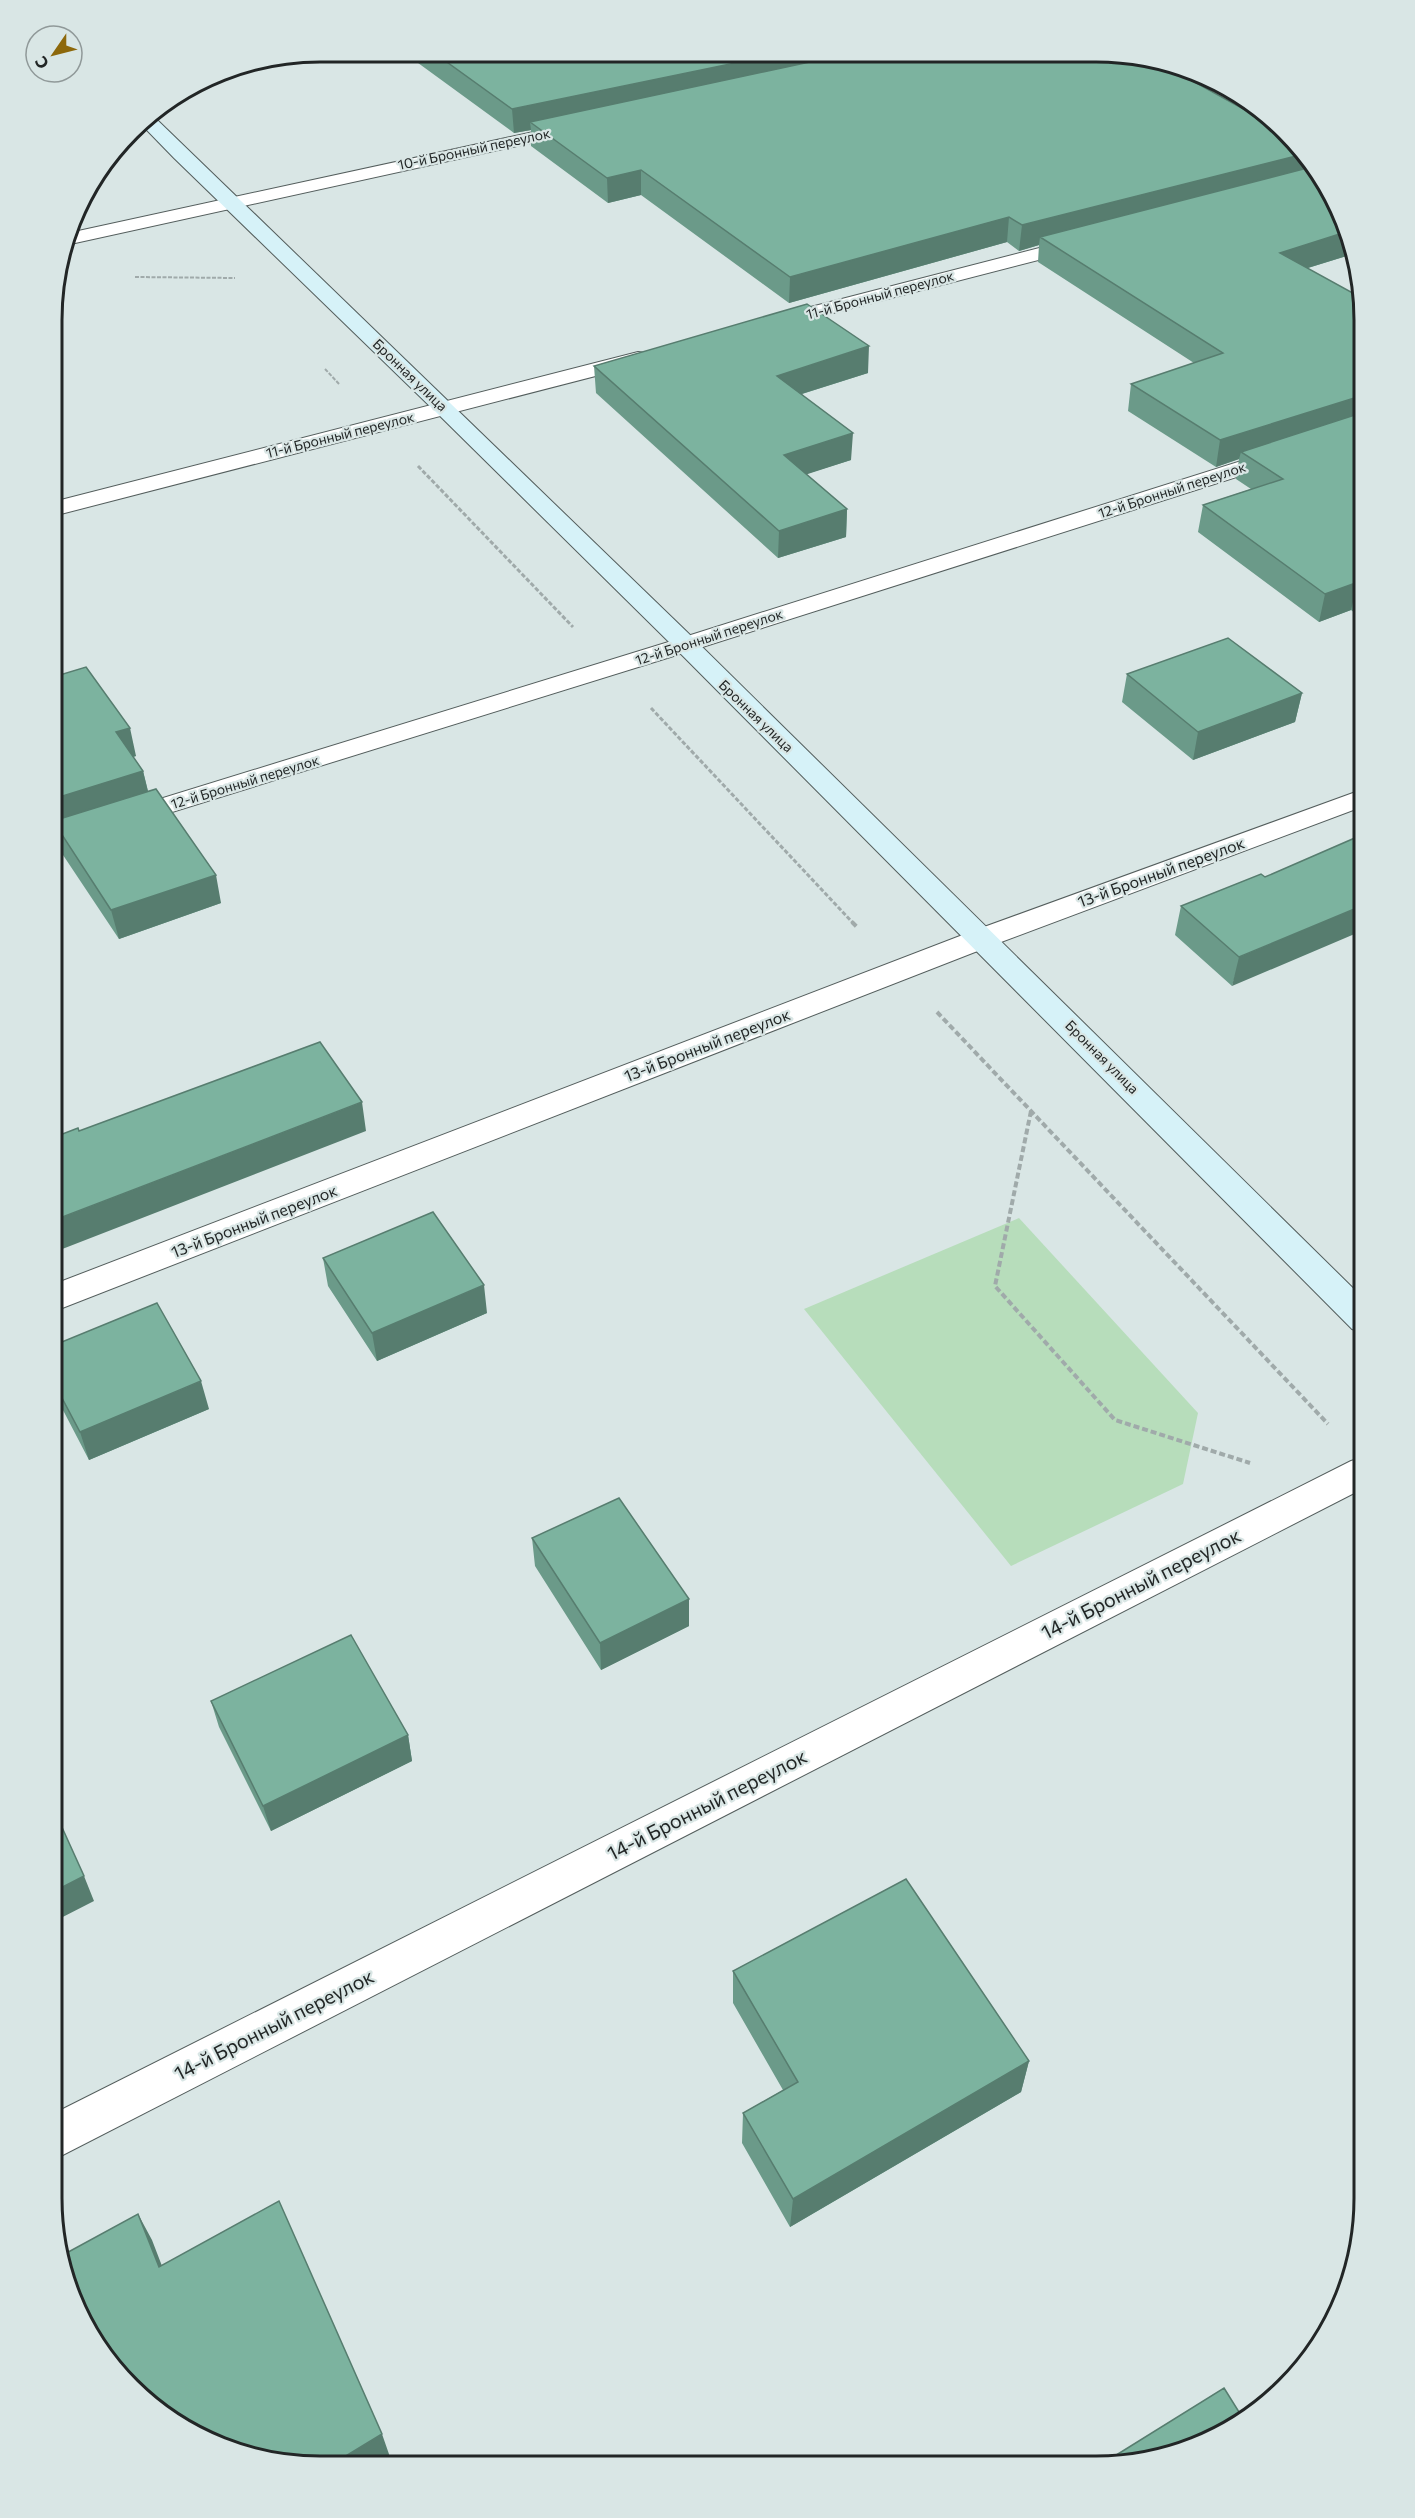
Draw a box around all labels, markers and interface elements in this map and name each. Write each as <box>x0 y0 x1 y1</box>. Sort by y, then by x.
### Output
north arrow <box>24 24 84 84</box>
text: С <box>30 53 52 73</box>
street label: 10-й Бронный переулок <box>396 124 552 173</box>
street label: 11-й Бронный переулок <box>804 266 956 322</box>
street label: Бронная улица <box>370 335 451 414</box>
street label: 11-й Бронный переулок <box>264 408 416 461</box>
street label: 12-й Бронный переулок <box>1096 457 1248 521</box>
street label: 12-й Бронный переулок <box>633 604 785 668</box>
street label: Бронная улица <box>716 676 797 755</box>
street label: 12-й Бронный переулок <box>169 751 321 812</box>
street label: 13-й Бронный переулок <box>1075 832 1247 911</box>
street label: 13-й Бронный переулок <box>621 1004 793 1085</box>
street label: Бронная улица <box>1062 1016 1143 1097</box>
street label: 13-й Бронный переулок <box>168 1180 340 1261</box>
street label: 14-й Бронный переулок <box>1037 1522 1245 1644</box>
street label: 14-й Бронный переулок <box>603 1743 811 1865</box>
street label: 14-й Бронный переулок <box>170 1963 378 2085</box>

